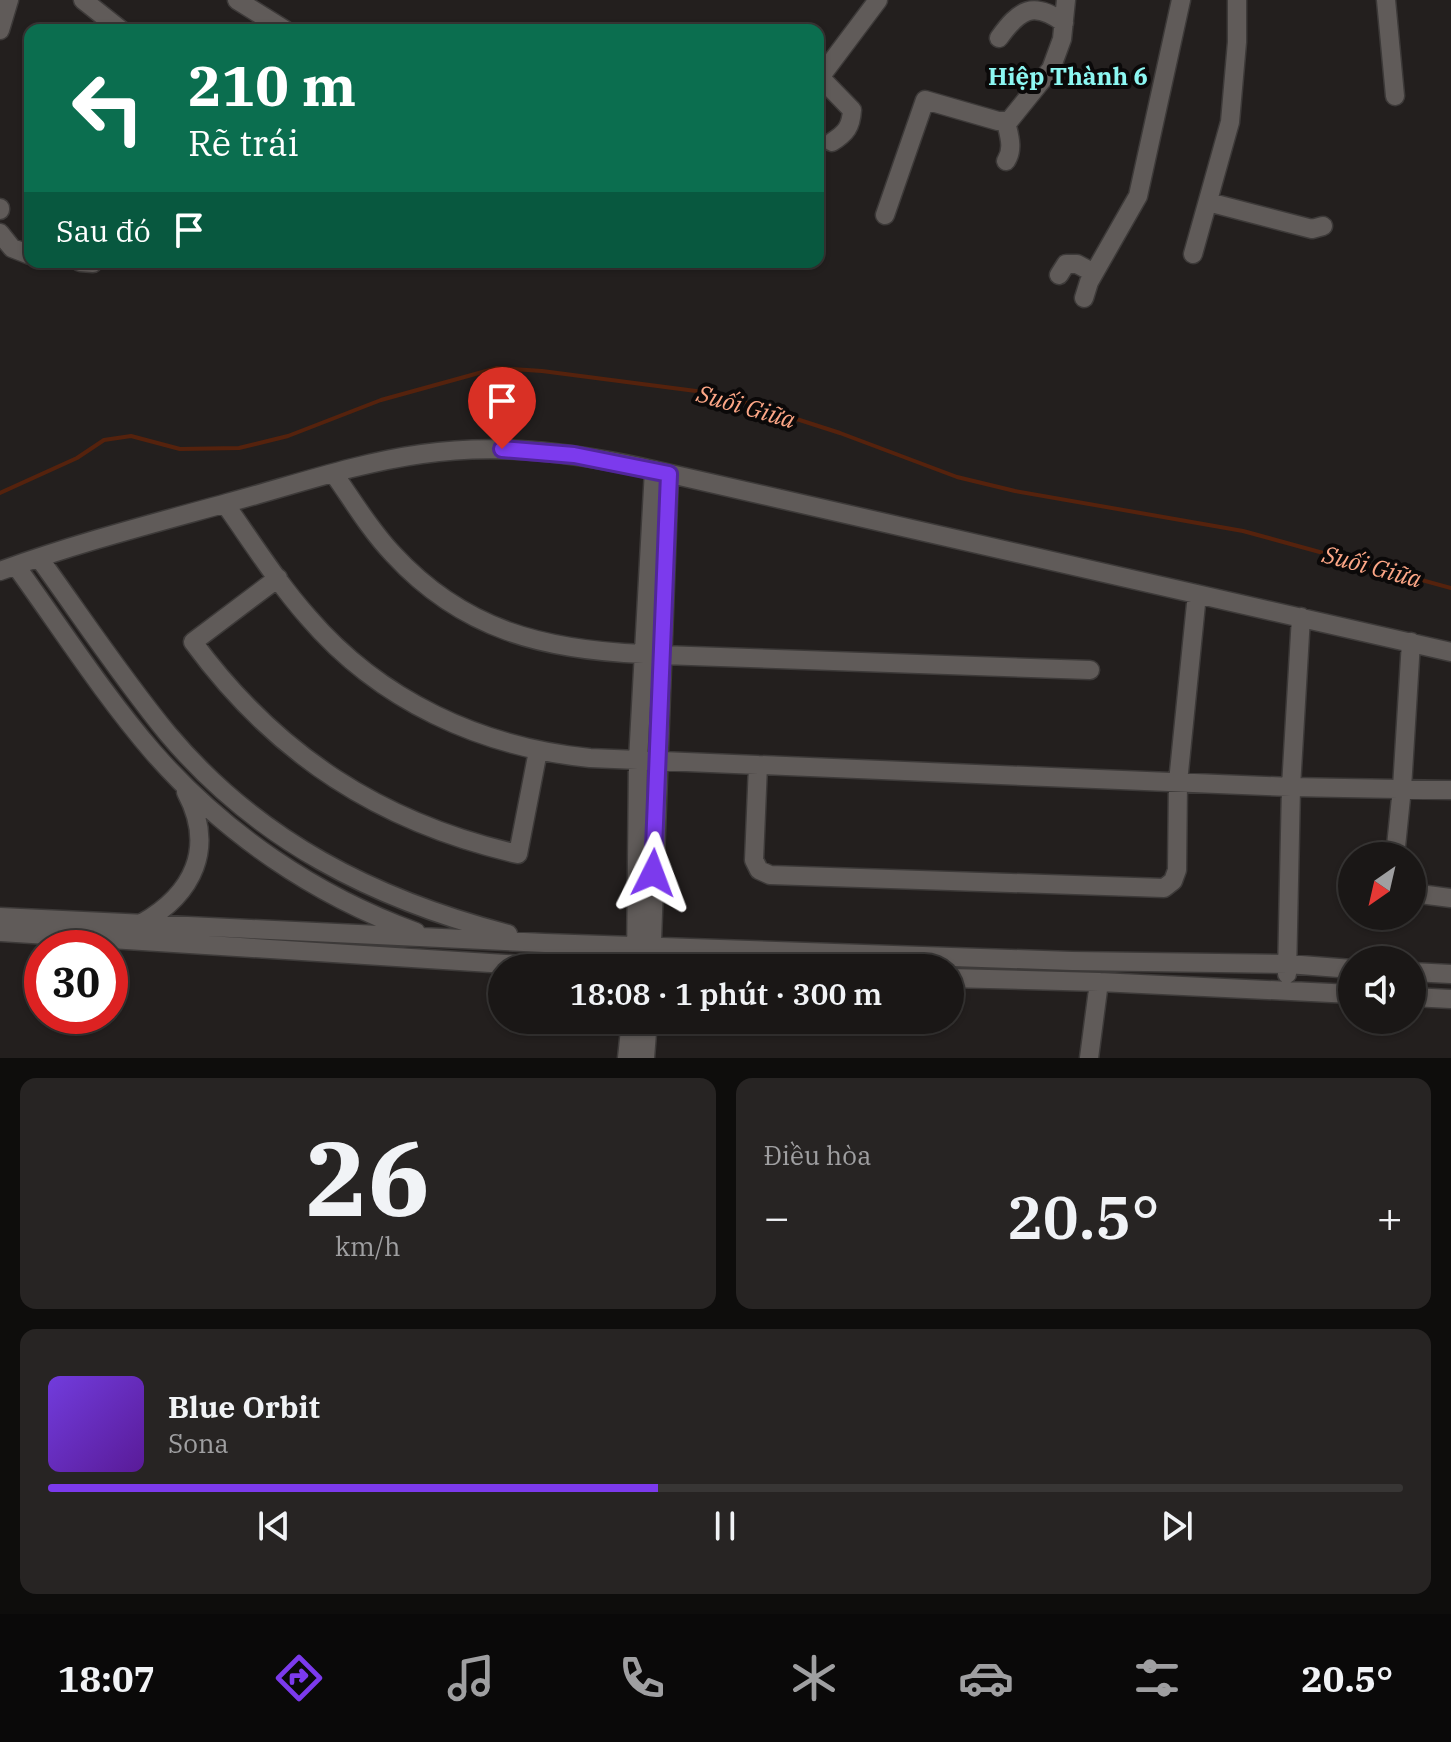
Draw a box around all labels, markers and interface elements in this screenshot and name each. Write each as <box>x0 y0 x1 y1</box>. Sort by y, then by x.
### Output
text: 210 m <box>188 49 356 121</box>
icon: left <box>56 56 160 160</box>
district label: Hiệp Thành 6 <box>988 60 1148 92</box>
text: Rẽ trái <box>188 119 299 166</box>
icon: arrive <box>167 208 211 252</box>
text: Sau đó <box>56 211 151 250</box>
pin <box>468 367 536 449</box>
water label: Suối Giữa <box>692 376 799 435</box>
icon: arrive <box>480 379 524 423</box>
water label: Suối Giữa <box>1318 537 1425 595</box>
position arrow <box>611 831 695 915</box>
north arrow <box>1338 842 1426 930</box>
map controls <box>1338 842 1426 1034</box>
speed limit sign: 30 <box>24 930 128 1034</box>
button: sound <box>1338 946 1426 1034</box>
text: 18:08 · 1 phút · 300 m <box>570 974 882 1013</box>
text: 26 <box>305 1109 430 1245</box>
text: Điều hòa <box>764 1138 871 1172</box>
text: 20.5° <box>1007 1177 1160 1256</box>
text: − <box>764 1188 790 1245</box>
text: + <box>1377 1188 1403 1245</box>
text: km/h <box>335 1229 401 1263</box>
text: Blue Orbit <box>168 1387 320 1426</box>
text: Sona <box>168 1426 229 1460</box>
icon: previous <box>252 1504 296 1548</box>
icon: pause <box>703 1504 747 1548</box>
icon: next <box>1155 1504 1199 1548</box>
icon: directions <box>271 1650 327 1706</box>
icon: music <box>443 1650 499 1706</box>
icon: phone <box>614 1650 670 1706</box>
icon: climate <box>786 1650 842 1706</box>
icon: car <box>958 1650 1014 1706</box>
icon: filters <box>1129 1650 1185 1706</box>
text: 18:07 <box>58 1655 155 1702</box>
text: 20.5° <box>1301 1655 1393 1702</box>

